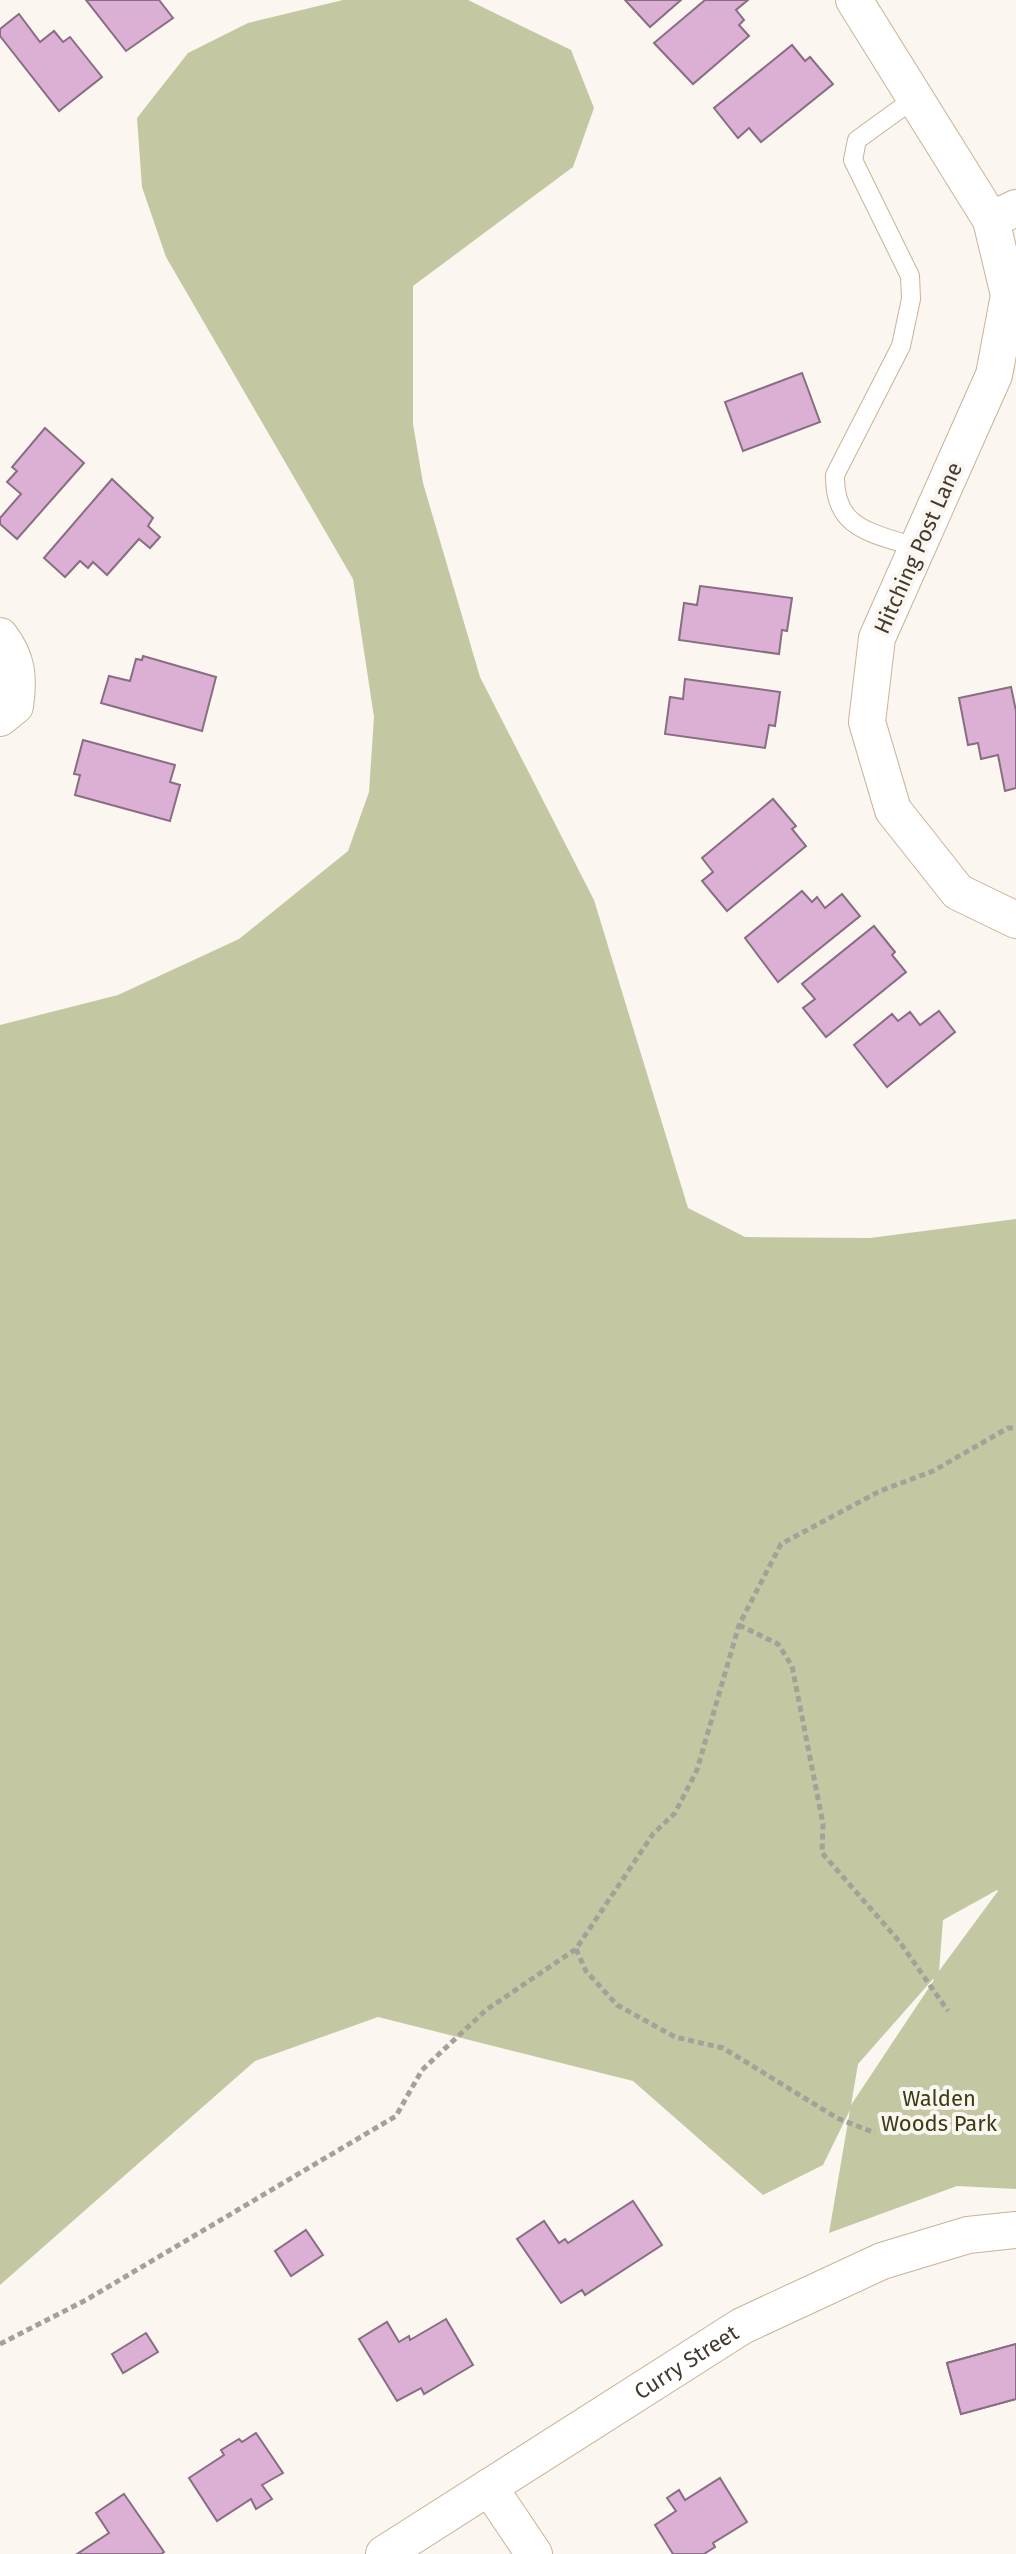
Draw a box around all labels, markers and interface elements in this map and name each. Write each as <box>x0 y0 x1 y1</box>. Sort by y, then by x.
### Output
street label: Hitching Post Lane <box>868 458 968 638</box>
park label: Walden Woods Park <box>881 2085 998 2137</box>
street label: Curry Street <box>629 2319 743 2405</box>

